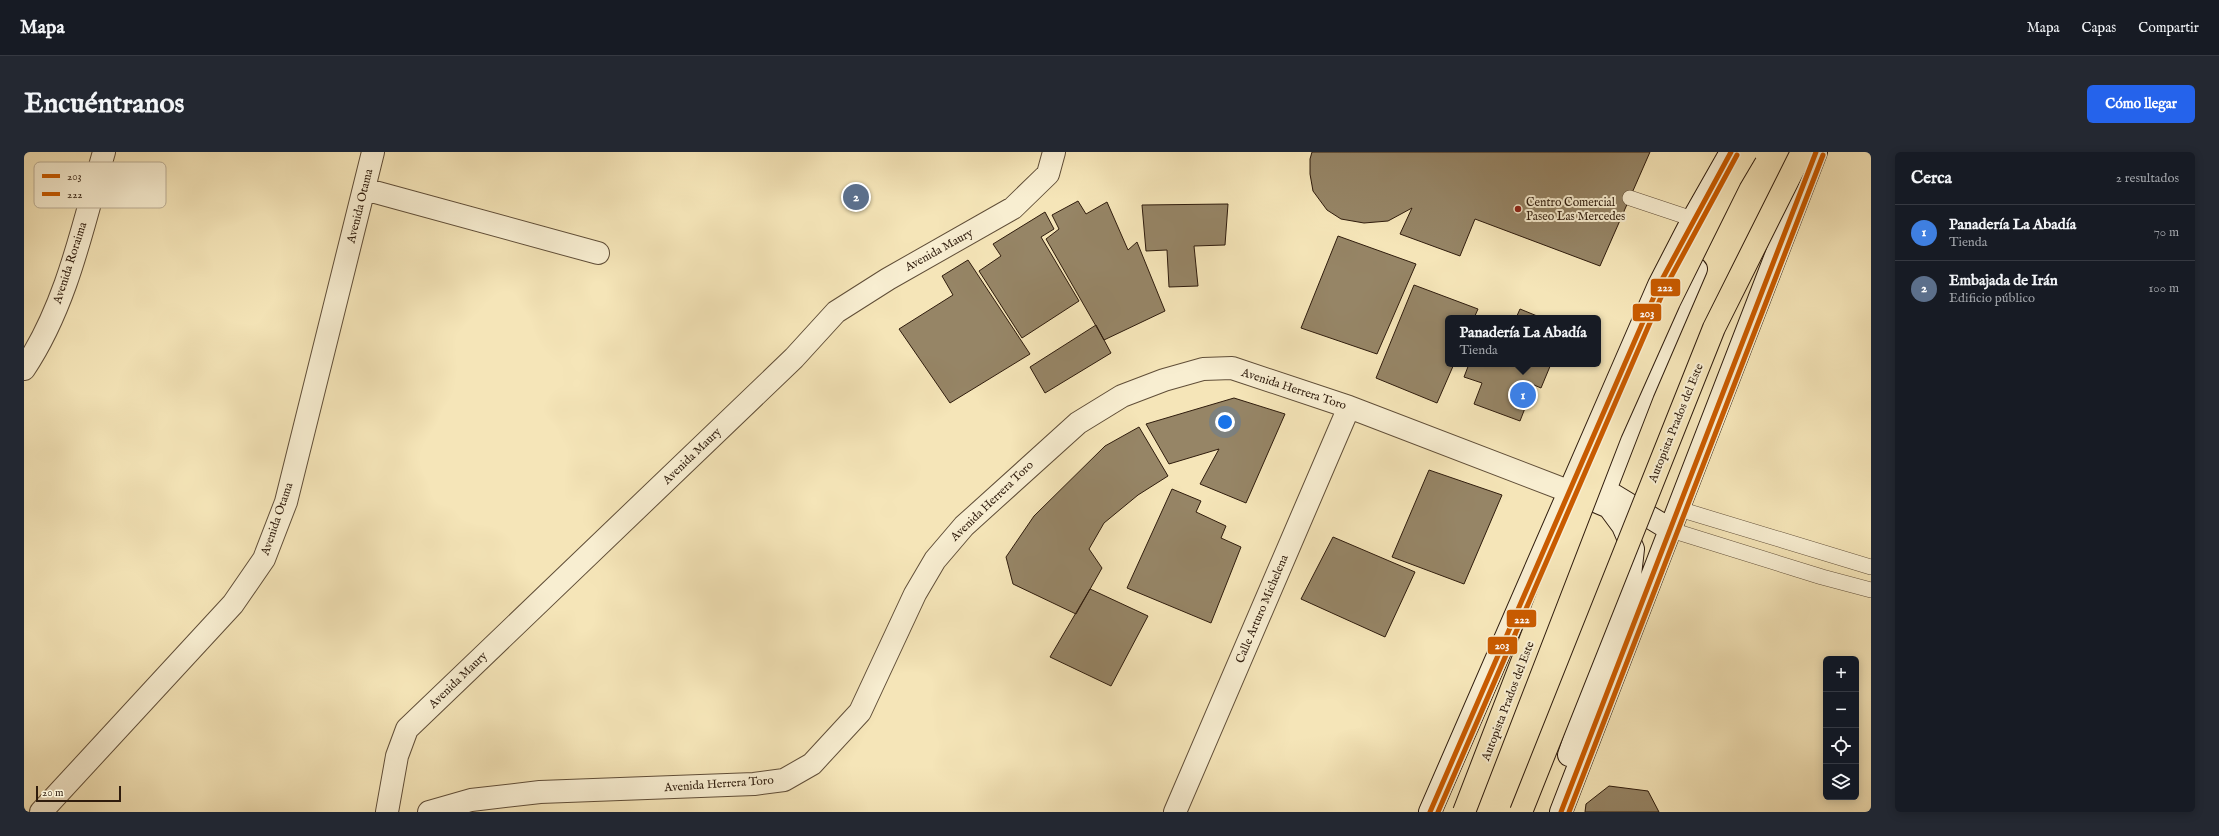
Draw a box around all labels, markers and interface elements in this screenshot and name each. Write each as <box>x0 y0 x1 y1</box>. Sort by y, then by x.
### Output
text: Mapa <box>20 16 65 40</box>
text: Mapa <box>2027 19 2060 37</box>
text: Capas <box>2082 19 2116 37</box>
text: Compartir <box>2138 19 2199 37</box>
button: Cómo llegar <box>2087 85 2195 123</box>
text: Encuéntranos <box>24 87 184 122</box>
legend <box>34 162 166 208</box>
street label: Avenida Otama <box>343 166 377 246</box>
text: Cerca <box>1911 168 1952 189</box>
text: 203 <box>67 170 82 184</box>
text: 2 resultados <box>2116 170 2179 187</box>
pin: 2 <box>843 182 869 212</box>
text: 222 <box>67 188 83 202</box>
place label: Centro Comercial Paseo Las Mercedes <box>1526 195 1625 224</box>
marker: Centro Comercial Paseo Las Mercedes <box>1513 204 1523 214</box>
text: Panadería La Abadía <box>1949 215 2076 234</box>
street label: Avenida Roraima <box>49 219 91 307</box>
text: 1 <box>1922 224 1926 241</box>
text: 70 m <box>2154 224 2179 241</box>
street label: Avenida Maury <box>902 225 976 275</box>
text: Tienda <box>1949 234 1987 251</box>
text: Embajada de Irán <box>1949 271 2058 290</box>
line badge: 222 <box>1650 278 1681 297</box>
text: 2 <box>1921 280 1927 297</box>
text: 100 m <box>2149 280 2179 297</box>
text: 222 <box>1657 281 1674 295</box>
text: Edificio público <box>1949 290 2035 307</box>
line badge: 203 <box>1632 303 1662 322</box>
text: 203 <box>1640 307 1654 321</box>
popup <box>1445 315 1601 367</box>
text: Panadería La Abadía <box>1459 323 1587 342</box>
text: Tienda <box>1459 342 1498 359</box>
street label: Autopista Prados del Este <box>1645 361 1708 486</box>
street label: Avenida Herrera Toro <box>1239 365 1349 413</box>
pin: 1 <box>1510 380 1536 410</box>
your location <box>1215 412 1235 432</box>
street label: Avenida Maury <box>659 424 724 488</box>
street label: Avenida Herrera Toro <box>947 457 1037 545</box>
street label: Avenida Otama <box>257 480 297 558</box>
street label: Calle Arturo Michelena <box>1232 552 1292 666</box>
line badge: 222 <box>1506 609 1537 628</box>
text: 222 <box>1514 613 1531 627</box>
line badge: 203 <box>1487 636 1518 655</box>
street label: Autopista Prados del Este <box>1478 639 1539 764</box>
text: 203 <box>1495 639 1509 653</box>
street label: Avenida Maury <box>425 648 490 712</box>
map controls <box>1823 656 1859 800</box>
button: + <box>1823 656 1859 692</box>
button: − <box>1823 692 1859 728</box>
button: locate <box>1823 728 1859 764</box>
button: layers <box>1823 764 1859 800</box>
street label: Avenida Herrera Toro <box>663 773 775 795</box>
scale bar <box>36 784 121 803</box>
text: 20 m <box>42 786 63 800</box>

